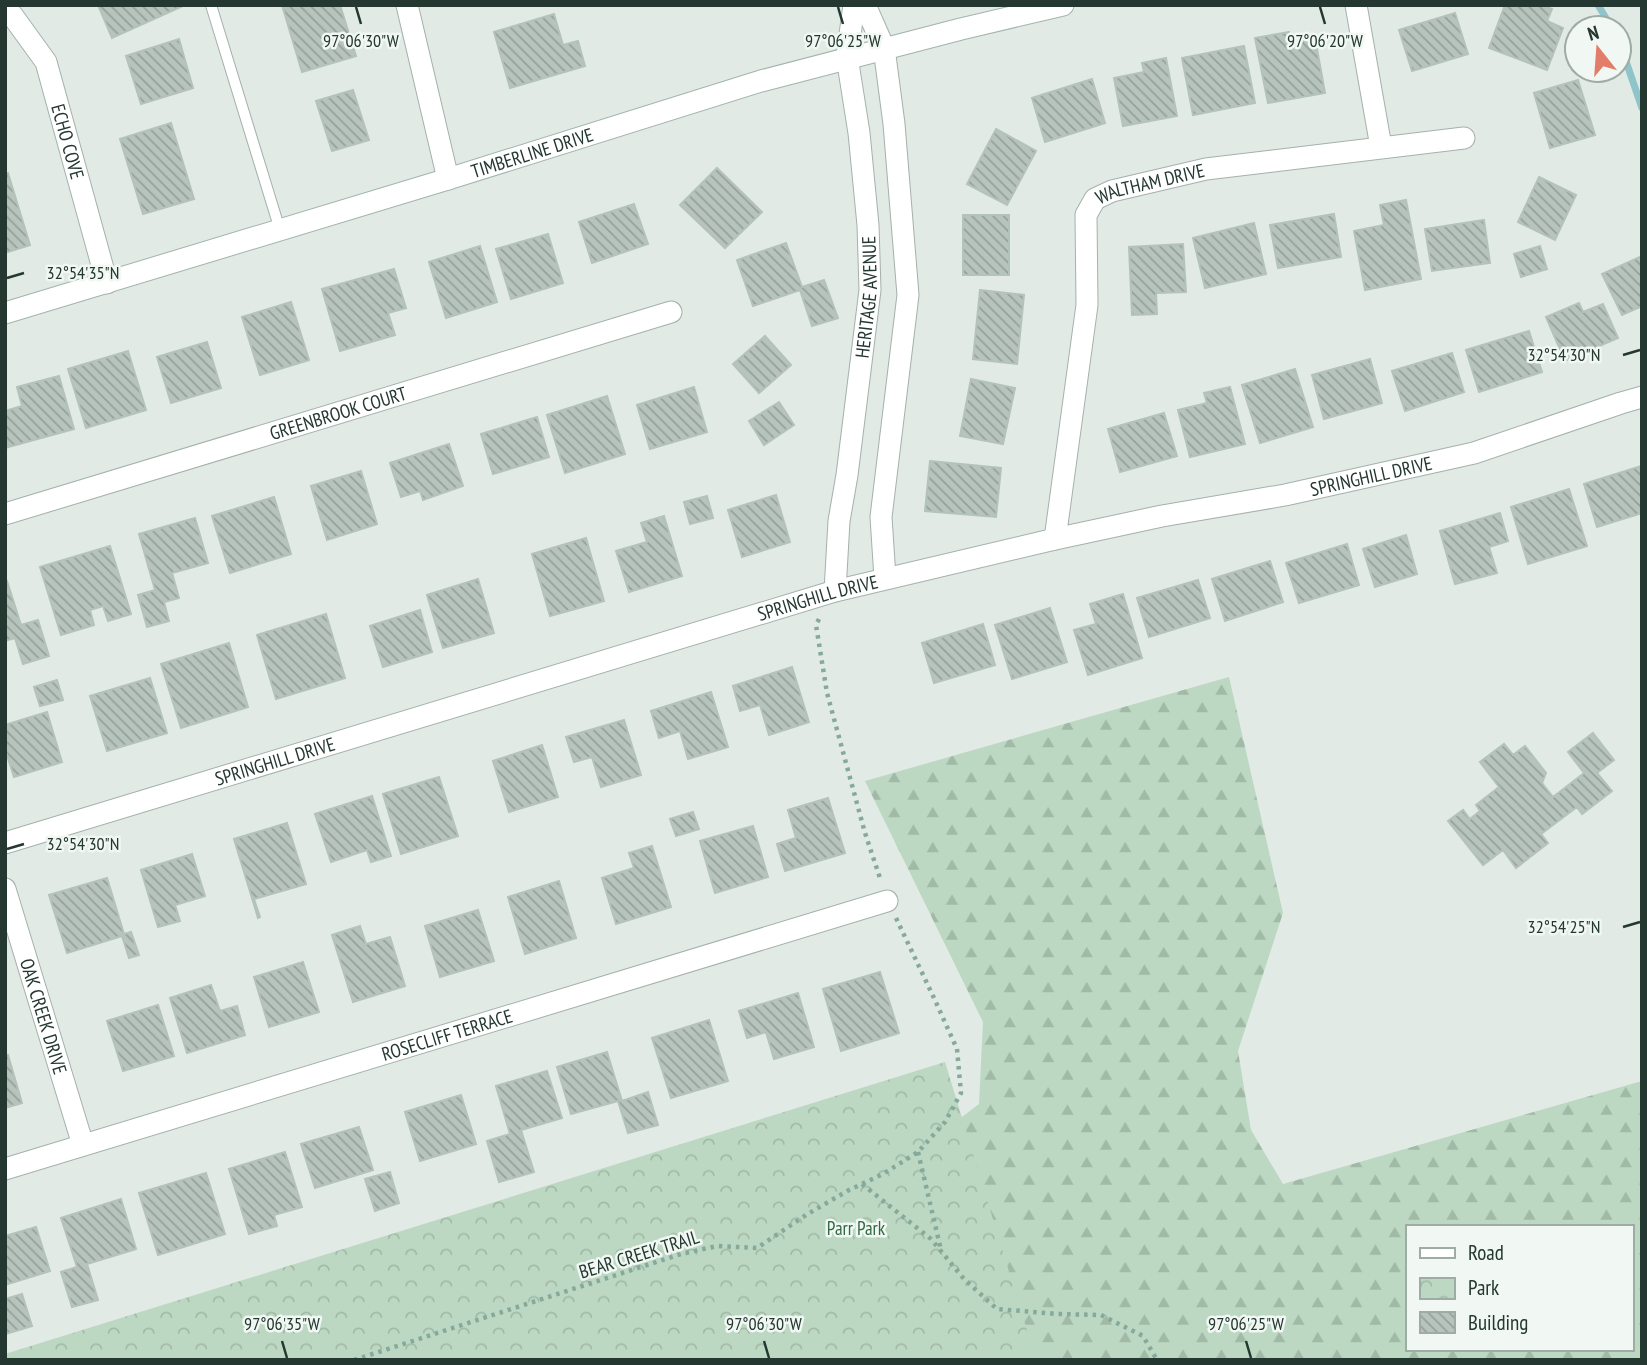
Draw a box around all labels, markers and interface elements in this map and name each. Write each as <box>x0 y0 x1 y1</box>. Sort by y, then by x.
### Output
north arrow <box>1563 14 1633 84</box>
text: N <box>1585 20 1601 46</box>
text: 97°06'30"W <box>323 29 399 52</box>
text: 97°06'25"W <box>805 29 881 52</box>
text: 97°06'20"W <box>1287 29 1363 52</box>
street label: ECHO COVE <box>46 101 90 182</box>
street label: TIMBERLINE DRIVE <box>468 122 596 183</box>
street label: WALTHAM DRIVE <box>1091 158 1207 209</box>
street label: HERITAGE AVENUE <box>850 236 882 359</box>
text: 32°54'35"N <box>47 261 119 284</box>
text: 32°54'30"N <box>1528 343 1600 366</box>
street label: GREENBROOK COURT <box>267 381 410 445</box>
street label: SPRINGHILL DRIVE <box>1308 451 1434 501</box>
street label: SPRINGHILL DRIVE <box>754 569 880 626</box>
street label: SPRINGHILL DRIVE <box>212 732 338 791</box>
text: 32°54'30"N <box>47 832 119 855</box>
text: 32°54'25"N <box>1528 915 1600 938</box>
street label: OAK CREEK DRIVE <box>15 956 73 1077</box>
street label: ROSECLIFF TERRACE <box>379 1003 515 1066</box>
park label: Parr Park <box>827 1216 886 1240</box>
street label: BEAR CREEK TRAIL <box>576 1224 702 1284</box>
legend <box>1406 1225 1633 1351</box>
text: Road <box>1468 1239 1504 1266</box>
text: Park <box>1468 1274 1499 1301</box>
text: Building <box>1468 1309 1528 1336</box>
text: 97°06'35"W <box>244 1312 320 1335</box>
text: 97°06'30"W <box>726 1312 802 1335</box>
text: 97°06'25"W <box>1208 1312 1284 1335</box>

